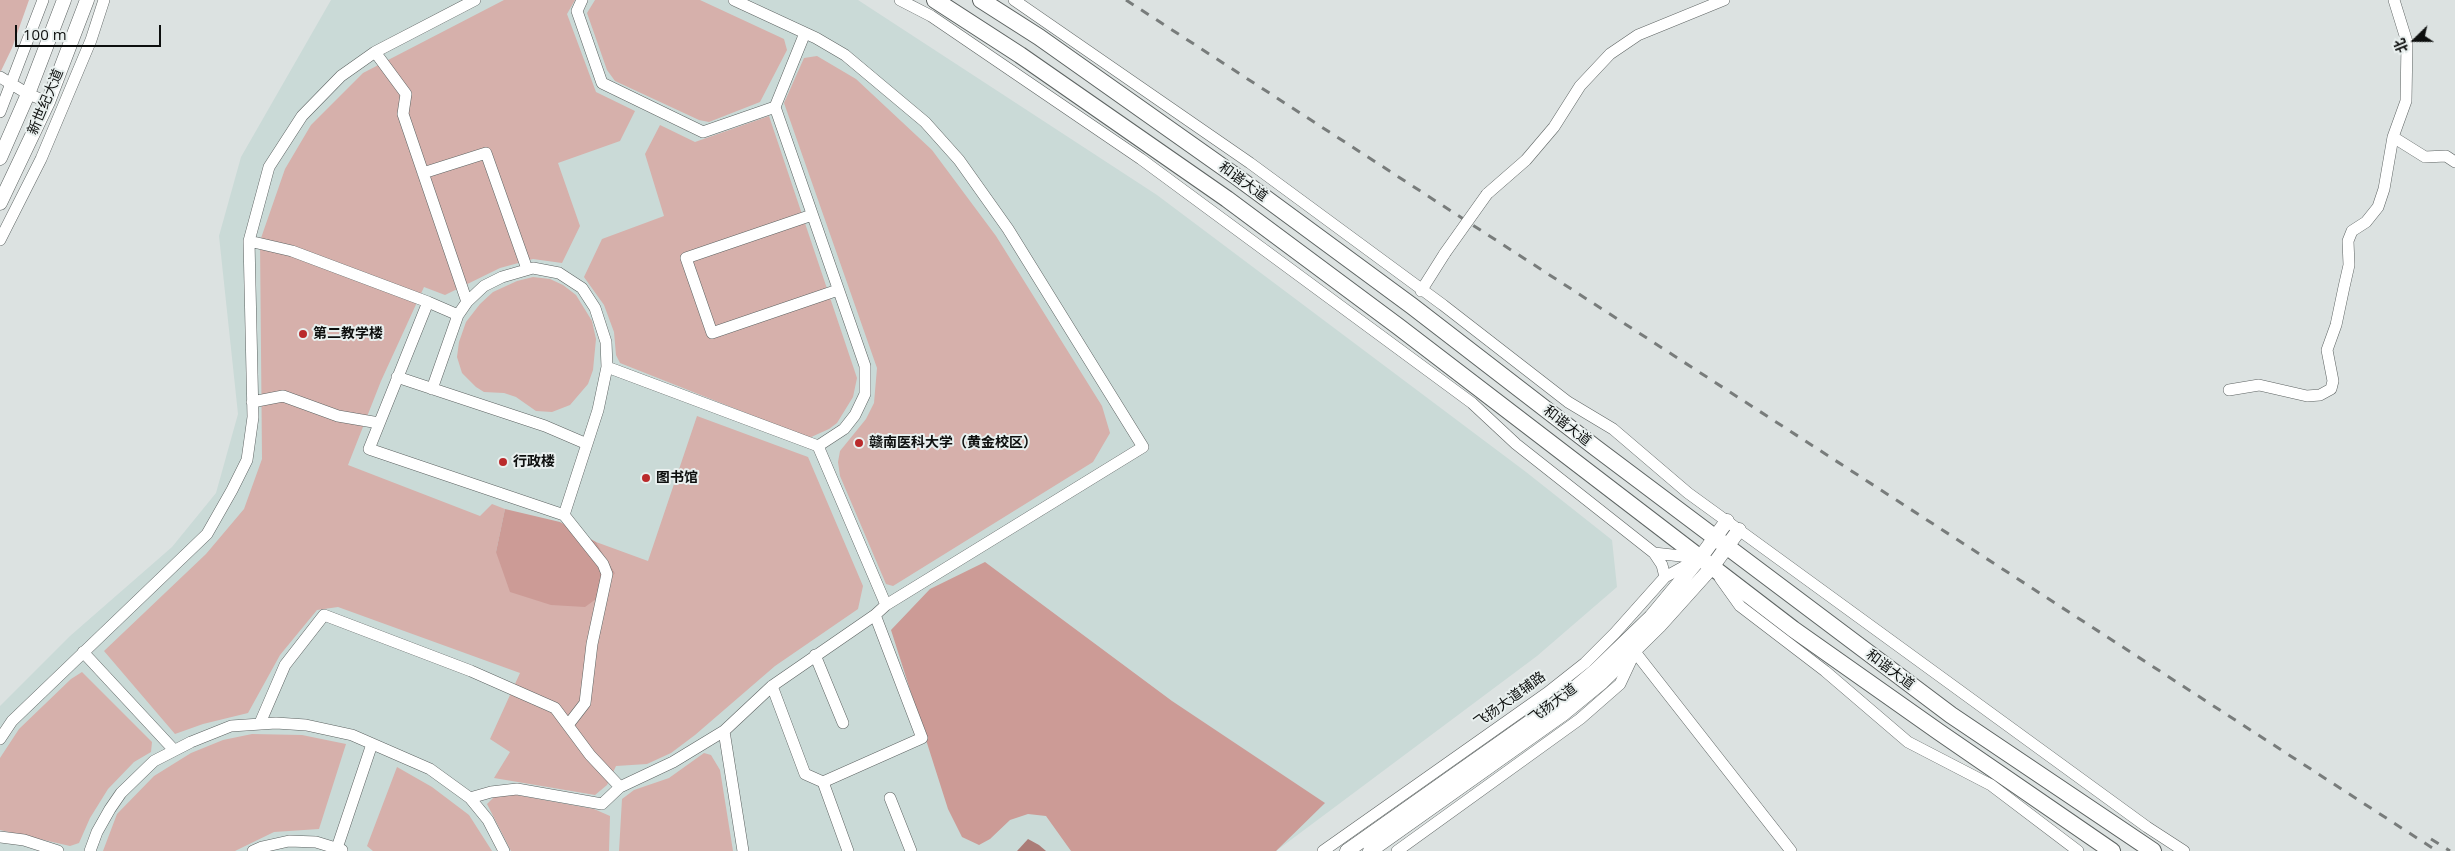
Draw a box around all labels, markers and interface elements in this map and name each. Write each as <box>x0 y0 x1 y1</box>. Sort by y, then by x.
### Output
scale bar <box>18 15 164 47</box>
north arrow <box>2390 15 2440 65</box>
text: 100 m <box>23 24 67 44</box>
text: 北 <box>2389 36 2412 56</box>
street label: 新世纪大道 <box>25 67 67 137</box>
street label: 和谐大道 <box>1215 159 1271 205</box>
place label: 第二教学楼 <box>313 326 383 342</box>
marker: 第二教学楼 <box>297 328 309 340</box>
street label: 和谐大道 <box>1540 402 1594 450</box>
place label: 赣南医科大学（黄金校区） <box>869 435 1037 451</box>
marker: 赣南医科大学（黄金校区） <box>853 437 865 449</box>
place label: 行政楼 <box>513 454 555 470</box>
marker: 行政楼 <box>497 456 509 468</box>
place label: 图书馆 <box>656 470 698 486</box>
marker: 图书馆 <box>640 472 652 484</box>
street label: 和谐大道 <box>1863 646 1917 694</box>
street label: 飞扬大道辅路 <box>1471 669 1549 731</box>
street label: 飞扬大道 <box>1526 680 1580 728</box>

